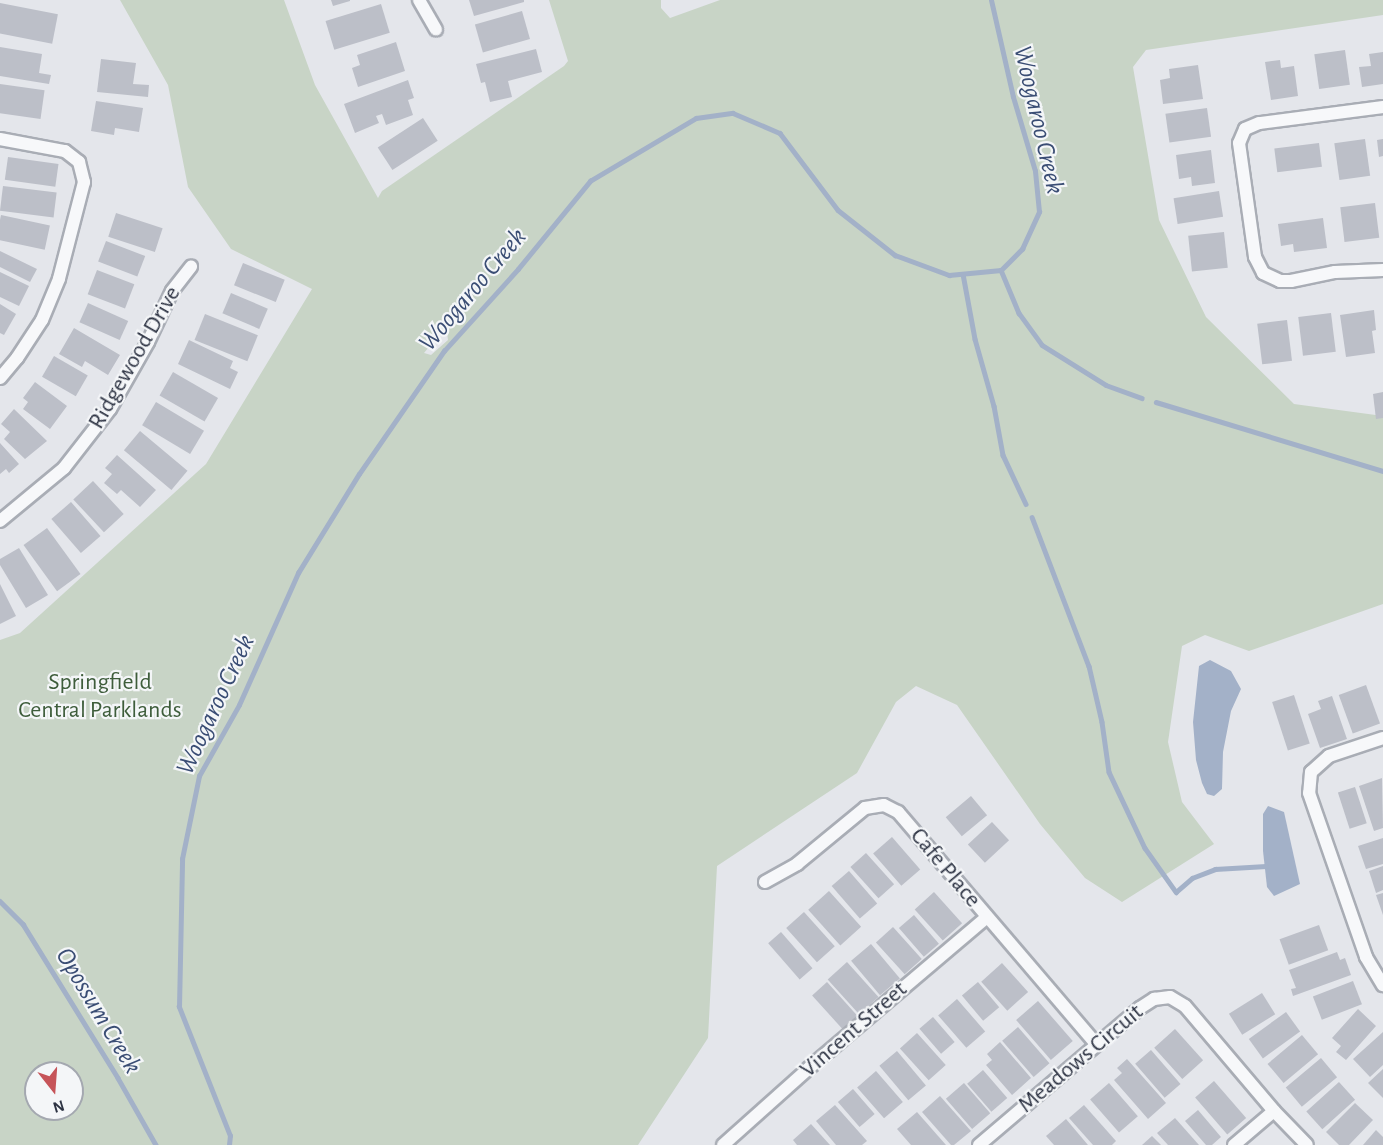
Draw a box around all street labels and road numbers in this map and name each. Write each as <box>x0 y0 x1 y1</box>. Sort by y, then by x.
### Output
street label: Ridgewood Drive <box>83 282 187 434</box>
street label: Cafe Place <box>903 822 987 914</box>
street label: Vincent Street <box>795 976 913 1084</box>
street label: Meadows Circuit <box>1013 998 1149 1120</box>

